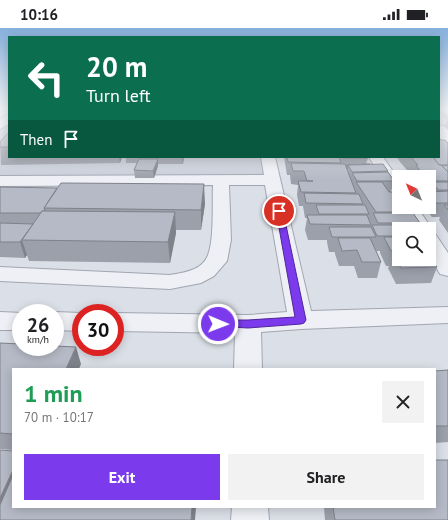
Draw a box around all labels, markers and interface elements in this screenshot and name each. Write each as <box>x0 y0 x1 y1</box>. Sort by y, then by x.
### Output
text: 10:16 <box>20 5 58 24</box>
text: 20 m <box>86 48 147 85</box>
icon: left <box>20 52 72 104</box>
text: Turn left <box>86 84 151 107</box>
icon: arrive <box>60 128 82 150</box>
text: Then <box>20 130 52 149</box>
north arrow <box>392 170 436 214</box>
map controls <box>392 170 436 266</box>
pin <box>262 194 296 228</box>
icon: arrive <box>268 200 290 222</box>
button: search <box>392 222 436 266</box>
position arrow <box>197 303 239 345</box>
speed limit sign: 30 <box>72 304 124 356</box>
text: 26 <box>27 312 49 338</box>
text: km/h <box>27 333 49 346</box>
text: 1 min <box>24 378 83 409</box>
button: close <box>382 381 424 423</box>
text: 70 m · 10:17 <box>24 409 94 426</box>
button: Exit <box>24 454 220 500</box>
button: Share <box>228 454 424 500</box>

